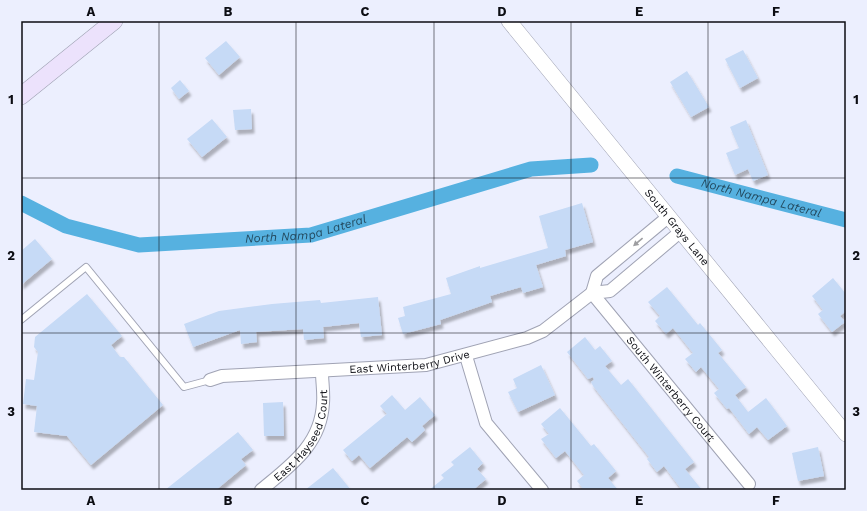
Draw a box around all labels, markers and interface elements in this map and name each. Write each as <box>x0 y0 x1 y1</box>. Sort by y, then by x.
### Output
text: A <box>87 4 96 19</box>
text: B <box>224 4 233 19</box>
text: C <box>361 4 370 19</box>
text: D <box>497 4 507 19</box>
text: E <box>635 4 643 19</box>
text: F <box>772 4 780 19</box>
text: 1 <box>8 92 14 107</box>
text: 1 <box>853 92 859 107</box>
water label: North Nampa Lateral <box>700 176 823 220</box>
street label: South Grays Lane <box>642 186 712 268</box>
water label: North Nampa Lateral <box>245 212 368 246</box>
one-way arrow <box>633 237 644 246</box>
text: 2 <box>7 248 15 263</box>
text: 2 <box>852 248 860 263</box>
street label: South Winterberry Court <box>624 334 718 444</box>
street label: East Winterberry Drive <box>349 347 471 376</box>
street label: East Hayseed Court <box>271 389 330 484</box>
text: 3 <box>7 404 15 419</box>
text: 3 <box>852 404 860 419</box>
text: A <box>87 493 96 508</box>
text: B <box>224 493 233 508</box>
text: C <box>361 493 370 508</box>
text: D <box>497 493 507 508</box>
text: E <box>635 493 643 508</box>
text: F <box>772 493 780 508</box>

